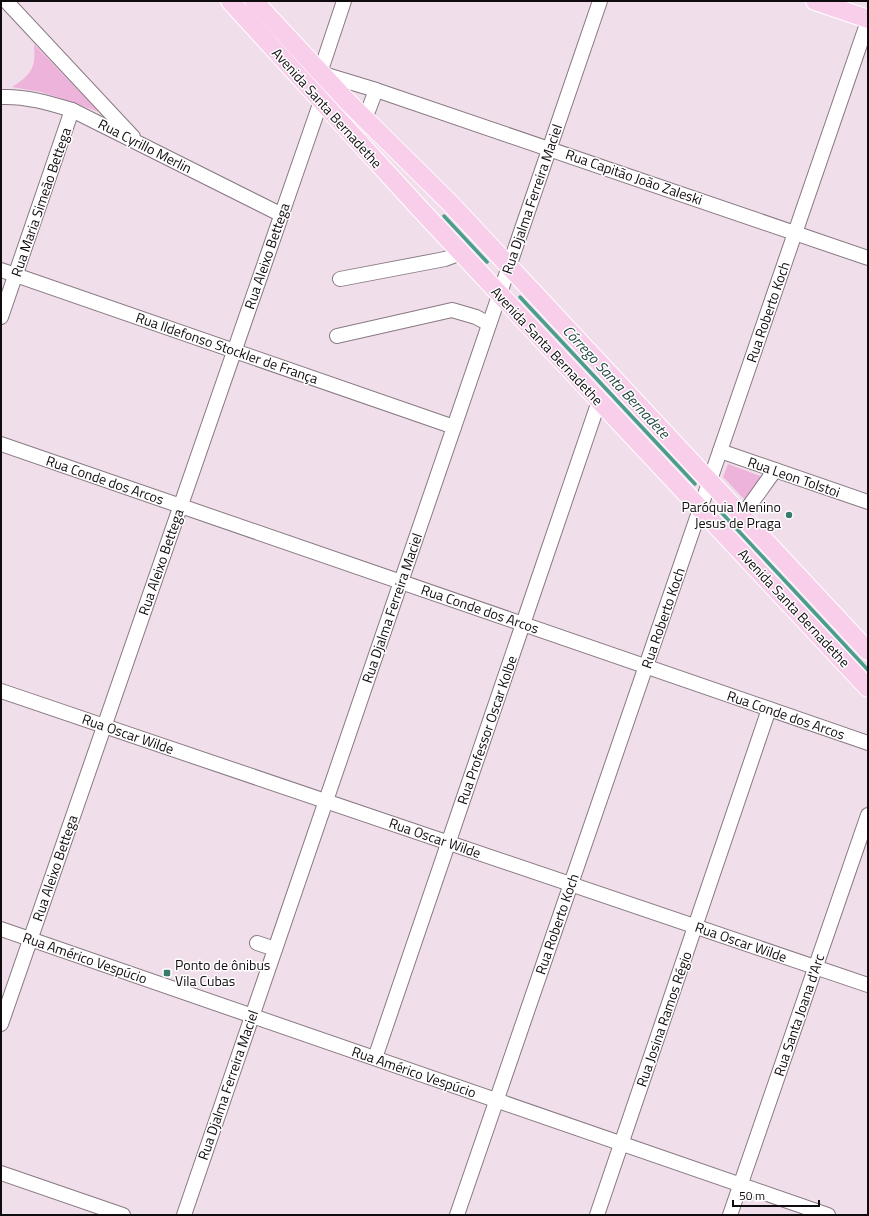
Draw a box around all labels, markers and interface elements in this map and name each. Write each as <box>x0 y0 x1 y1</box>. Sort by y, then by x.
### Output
street label: Avenida Santa Bernadethe <box>267 43 387 173</box>
street label: Rua Cyrillo Merlin <box>95 113 196 178</box>
street label: Rua Djalma Ferreira Maciel <box>496 121 567 277</box>
street label: Rua Maria Simeão Bettega <box>5 124 76 279</box>
street label: Rua Capitão João Zaleski <box>563 143 705 210</box>
street label: Rua Aleixo Bettega <box>238 200 295 312</box>
street label: Rua Roberto Koch <box>740 259 795 365</box>
street label: Avenida Santa Bernadethe <box>487 281 608 410</box>
street label: Rua Ildefonso Stockler de França <box>133 306 321 389</box>
water label: Córrego Santa Bernadete <box>557 320 676 444</box>
street label: Rua Conde dos Arcos <box>43 450 167 510</box>
street label: Rua Leon Tolstoi <box>745 451 843 502</box>
place label: Paróquia Menino Jesus de Praga <box>681 496 781 533</box>
street label: Rua Aleixo Bettega <box>132 506 189 618</box>
marker: Paróquia Menino Jesus de Praga <box>784 510 794 520</box>
street label: Rua Djalma Ferreira Maciel <box>356 530 427 686</box>
street label: Avenida Santa Bernadethe <box>734 543 855 672</box>
street label: Rua Roberto Koch <box>635 565 690 671</box>
street label: Rua Conde dos Arcos <box>418 579 542 639</box>
street label: Rua Professor Oscar Kolbe <box>451 653 522 807</box>
street label: Rua Conde dos Arcos <box>724 685 848 745</box>
street label: Rua Oscar Wilde <box>79 708 177 759</box>
street label: Rua Aleixo Bettega <box>26 812 83 924</box>
street label: Rua Oscar Wilde <box>386 812 484 863</box>
street label: Rua Roberto Koch <box>529 871 584 977</box>
street label: Rua Oscar Wilde <box>692 916 790 967</box>
street label: Rua Américo Vespúcio <box>20 926 150 989</box>
street label: Rua Josina Ramos Régio <box>630 948 697 1089</box>
street label: Rua Santa Joana d'Arc <box>768 951 829 1079</box>
place label: Ponto de ônibus Vila Cubas <box>175 954 270 991</box>
marker: Ponto de ônibus Vila Cubas <box>162 968 172 978</box>
street label: Rua Djalma Ferreira Maciel <box>192 1007 263 1163</box>
street label: Rua Américo Vespúcio <box>349 1040 479 1103</box>
scale bar <box>733 1182 819 1208</box>
text: 50 m <box>739 1186 765 1205</box>

